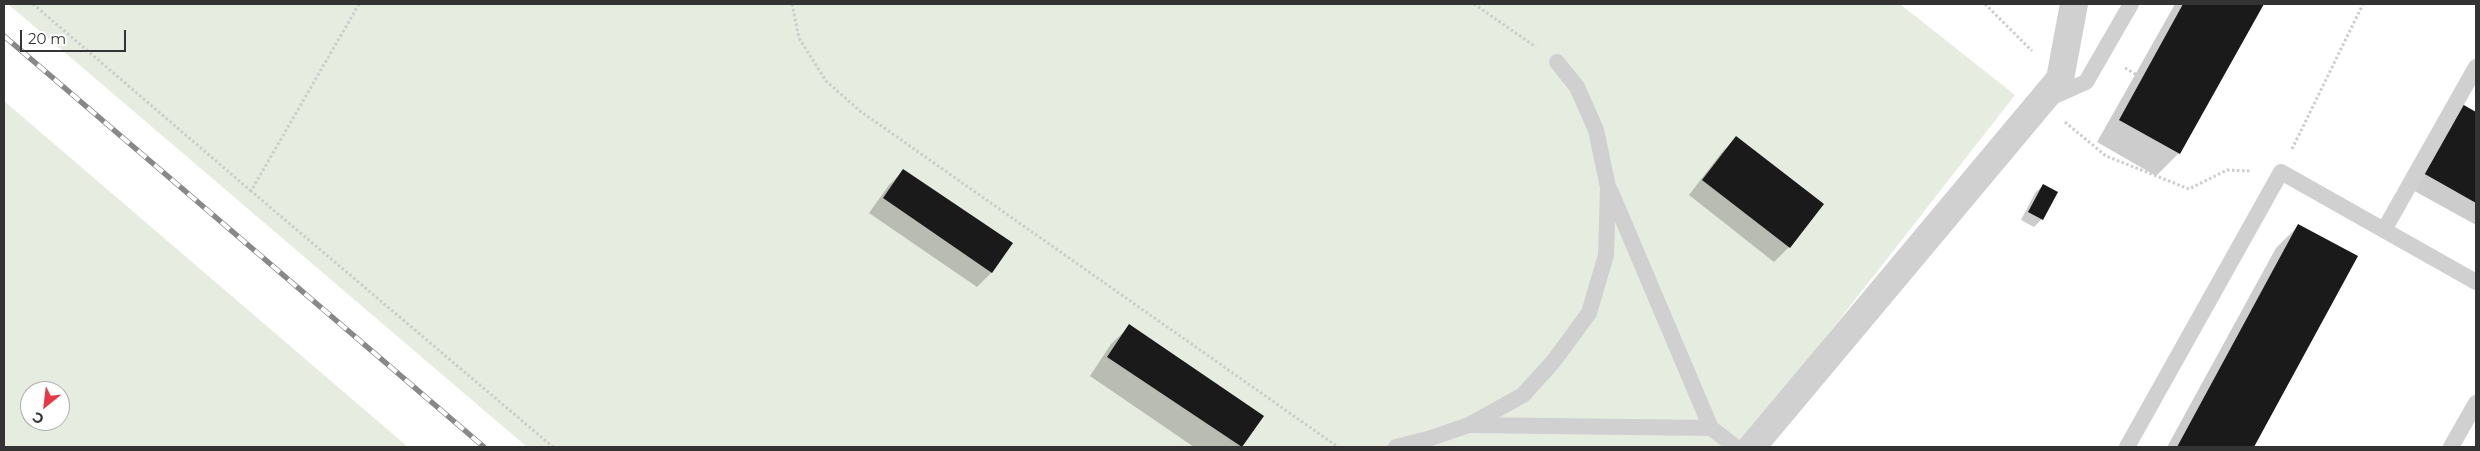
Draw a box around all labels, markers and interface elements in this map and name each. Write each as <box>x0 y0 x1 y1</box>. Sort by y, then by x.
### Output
scale bar <box>22 20 129 52</box>
text: 20 m <box>28 29 66 48</box>
north arrow <box>20 381 70 431</box>
text: С <box>29 408 47 429</box>

